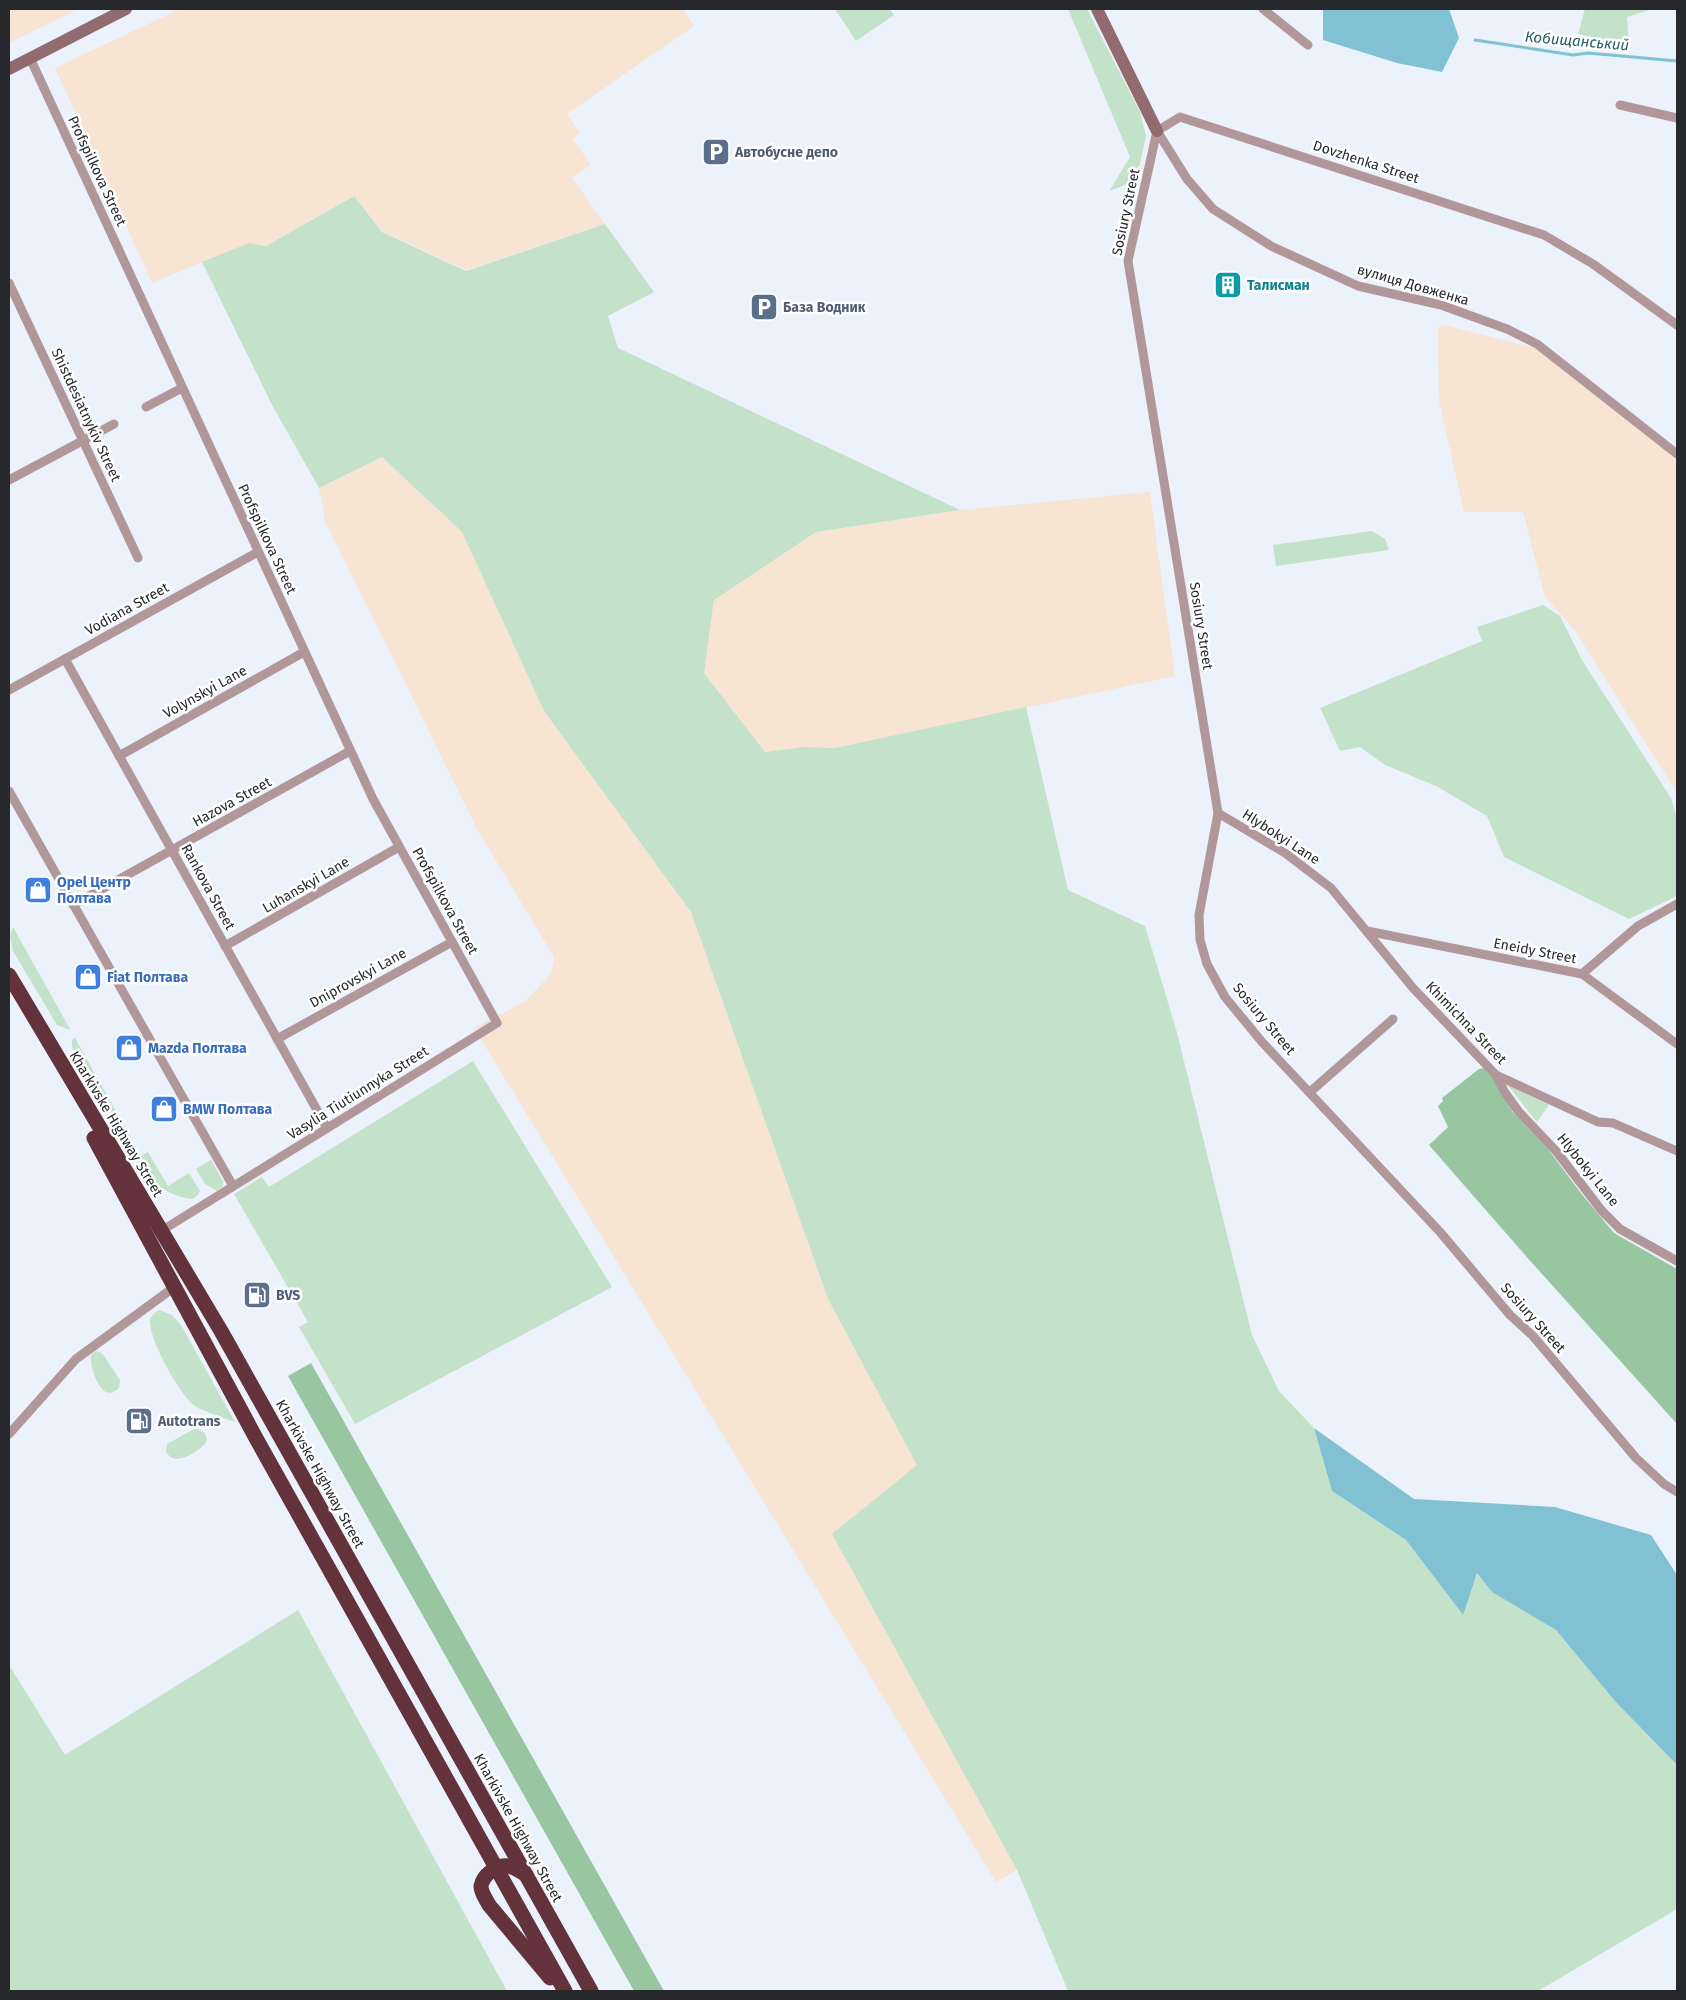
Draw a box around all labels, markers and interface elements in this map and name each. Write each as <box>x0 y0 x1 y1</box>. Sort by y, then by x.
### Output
water label: Кобищанський <box>1524 27 1630 55</box>
street label: Profspilkova Street <box>64 113 130 230</box>
parking icon: Автобусне депо <box>701 137 731 167</box>
street label: Dovzhenka Street <box>1311 137 1422 187</box>
place label: Автобусне депо <box>734 144 838 161</box>
street label: Sosiury Street <box>1108 166 1144 257</box>
street label: вулиця Довженка <box>1355 261 1471 309</box>
building icon: Талисман <box>1213 270 1243 300</box>
place label: Талисман <box>1247 277 1310 294</box>
parking icon: База Водник <box>749 292 779 322</box>
place label: База Водник <box>783 299 866 316</box>
street label: Shistdesiatnykiv Street <box>48 346 125 485</box>
street label: Profspilkova Street <box>234 481 300 598</box>
street label: Vodiana Street <box>82 579 173 639</box>
street label: Sosiury Street <box>1186 581 1216 672</box>
street label: Volynskyi Lane <box>160 662 250 722</box>
street label: Hazova Street <box>190 773 275 831</box>
street label: Hlybokyi Lane <box>1239 806 1323 868</box>
street label: Rankova Street <box>177 841 239 934</box>
street label: Profspilkova Street <box>409 845 482 958</box>
street label: Luhanskyi Lane <box>260 853 352 917</box>
place label: Opel Центр Полтава <box>57 874 131 907</box>
shop icon: Opel Центр Полтава <box>23 875 53 905</box>
street label: Eneidy Street <box>1492 935 1579 968</box>
street label: Dniprovskyi Lane <box>307 944 409 1012</box>
shop icon: Fiat Полтава <box>73 962 103 992</box>
place label: Fiat Полтава <box>107 969 188 986</box>
street label: Khimichna Street <box>1422 978 1511 1069</box>
street label: Sosiury Street <box>1229 980 1300 1059</box>
shop icon: Mazda Полтава <box>114 1033 144 1063</box>
place label: Mazda Полтава <box>148 1040 247 1057</box>
street label: Vasylia Tiutiunnyka Street <box>284 1042 433 1143</box>
street label: Kharkivske Highway Street <box>66 1048 167 1201</box>
shop icon: BMW Полтава <box>149 1094 179 1124</box>
place label: BMW Полтава <box>183 1101 273 1118</box>
street label: Hlybokyi Lane <box>1553 1130 1623 1210</box>
street label: Sosiury Street <box>1497 1279 1570 1357</box>
fuel station icon: BVS <box>242 1280 272 1310</box>
place label: BVS <box>276 1287 300 1304</box>
street label: Kharkivske Highway Street <box>272 1397 368 1552</box>
fuel station icon: Autotrans <box>124 1406 154 1436</box>
place label: Autotrans <box>157 1413 221 1430</box>
street label: Kharkivske Highway Street <box>470 1751 566 1906</box>

